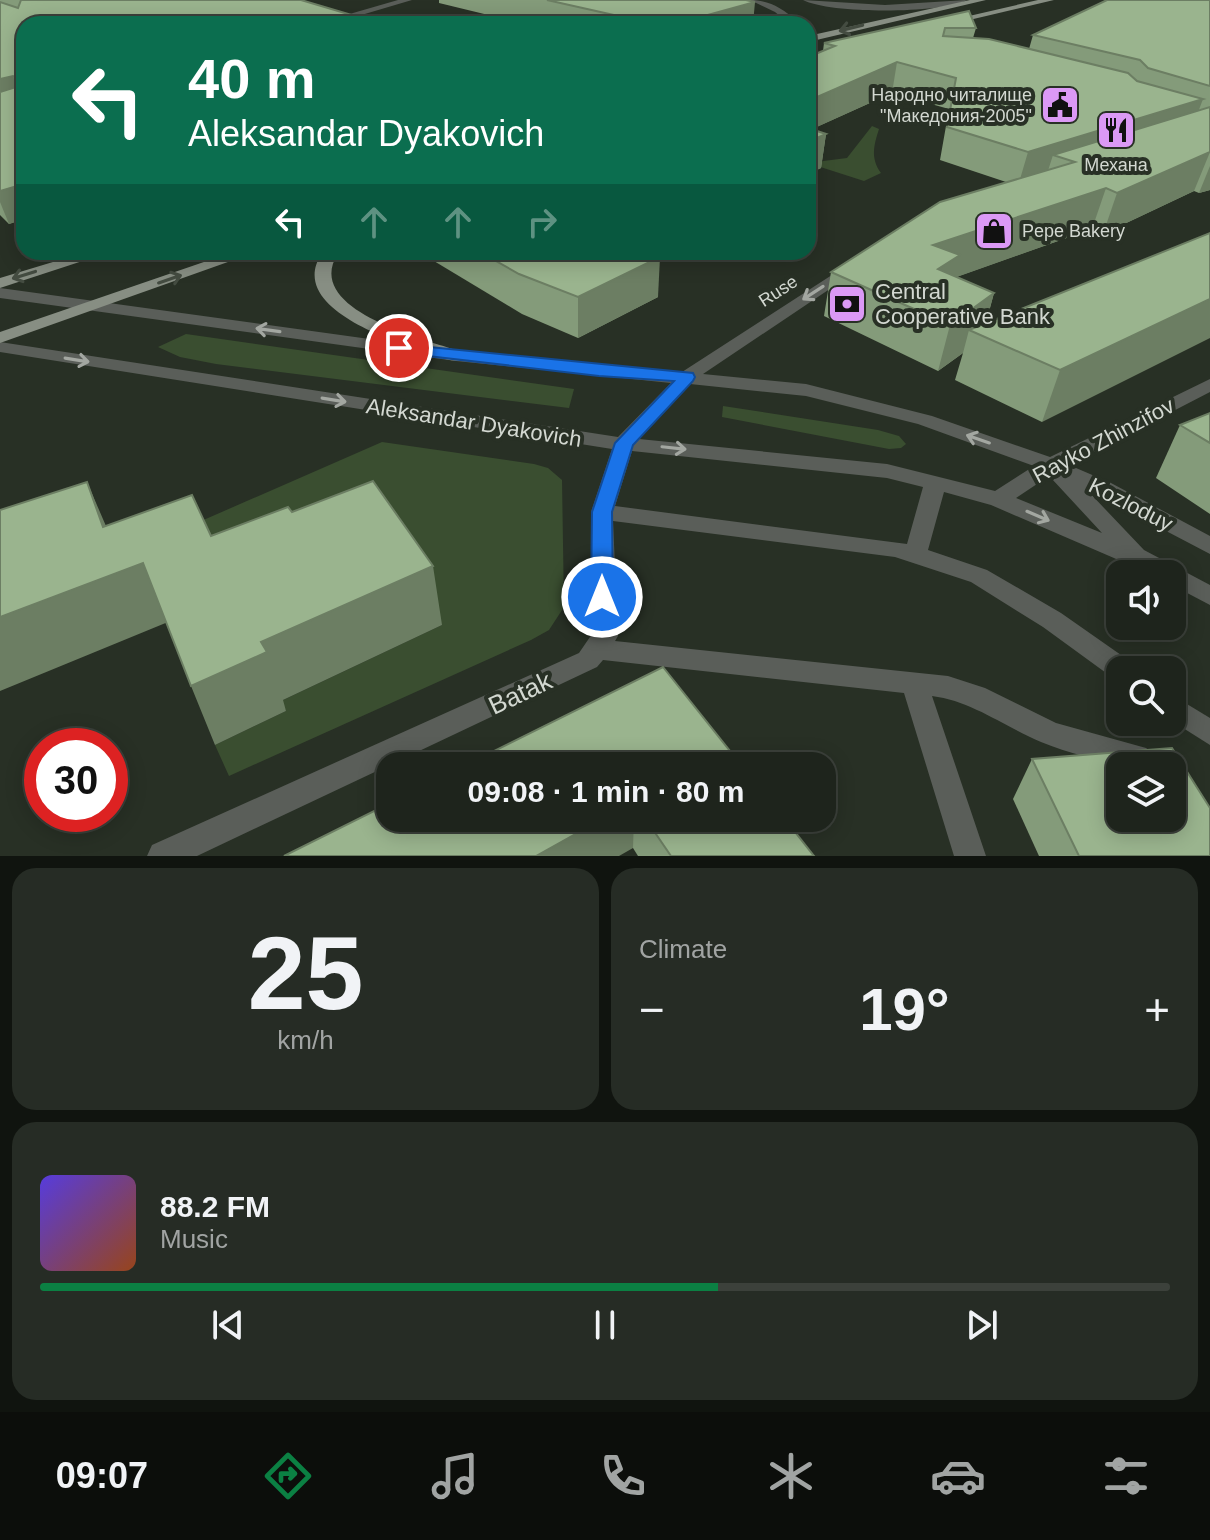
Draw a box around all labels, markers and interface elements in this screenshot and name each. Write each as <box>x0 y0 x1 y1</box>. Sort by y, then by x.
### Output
one-way arrow <box>838 22 864 37</box>
text: 40 m <box>188 47 316 110</box>
icon: left <box>56 48 160 152</box>
public building icon: Народно читалище "Македония-2005" <box>1039 84 1081 126</box>
place label: Народно читалище "Македония-2005" <box>871 85 1032 126</box>
restaurant icon: Механа <box>1095 109 1137 151</box>
text: Aleksandar Dyakovich <box>188 113 544 154</box>
place label: Механа <box>1084 155 1149 175</box>
icon: left <box>268 200 312 244</box>
icon: ahead <box>352 200 396 244</box>
icon: ahead <box>436 200 480 244</box>
icon: right <box>520 200 564 244</box>
shop icon: Pepe Bakery <box>973 210 1015 252</box>
place label: Pepe Bakery <box>1022 221 1125 241</box>
one-way arrow <box>12 268 38 283</box>
one-way arrow <box>157 270 182 285</box>
street label: Ruse <box>755 271 801 311</box>
place label: Central Cooperative Bank <box>875 279 1051 329</box>
bank icon: Central Cooperative Bank <box>826 283 868 325</box>
one-way arrow <box>802 285 825 301</box>
pin <box>365 314 433 382</box>
one-way arrow <box>256 322 281 337</box>
icon: arrive <box>377 326 421 370</box>
one-way arrow <box>64 353 89 368</box>
street label: Aleksandar Dyakovich <box>364 393 583 452</box>
street label: Rayko Zhinzifov <box>1028 393 1178 488</box>
one-way arrow <box>321 394 346 409</box>
one-way arrow <box>966 431 990 445</box>
one-way arrow <box>660 441 687 456</box>
street label: Kozloduy <box>1085 473 1177 536</box>
one-way arrow <box>1025 509 1050 524</box>
position arrow <box>560 555 644 639</box>
map controls <box>1106 560 1186 832</box>
button: sound <box>1106 560 1186 640</box>
button: search <box>1106 656 1186 736</box>
street label: Batak <box>484 665 557 721</box>
speed limit sign: 30 <box>24 728 128 832</box>
button: layers <box>1106 752 1186 832</box>
text: 09:08 · 1 min · 80 m <box>468 775 744 808</box>
text: 25 <box>248 915 363 1031</box>
text: Climate <box>639 934 727 964</box>
text: 19° <box>859 976 950 1043</box>
text: − <box>639 985 665 1034</box>
text: + <box>1144 985 1170 1034</box>
text: km/h <box>277 1025 334 1055</box>
text: 88.2 FM <box>160 1190 270 1223</box>
text: Music <box>160 1224 228 1254</box>
icon: previous <box>206 1303 250 1347</box>
icon: pause <box>583 1303 627 1347</box>
icon: next <box>960 1303 1004 1347</box>
icon: directions <box>260 1448 316 1504</box>
icon: music <box>427 1448 483 1504</box>
icon: phone <box>595 1448 651 1504</box>
icon: climate <box>763 1448 819 1504</box>
icon: car <box>930 1448 986 1504</box>
icon: filters <box>1098 1448 1154 1504</box>
text: 09:07 <box>56 1455 148 1496</box>

